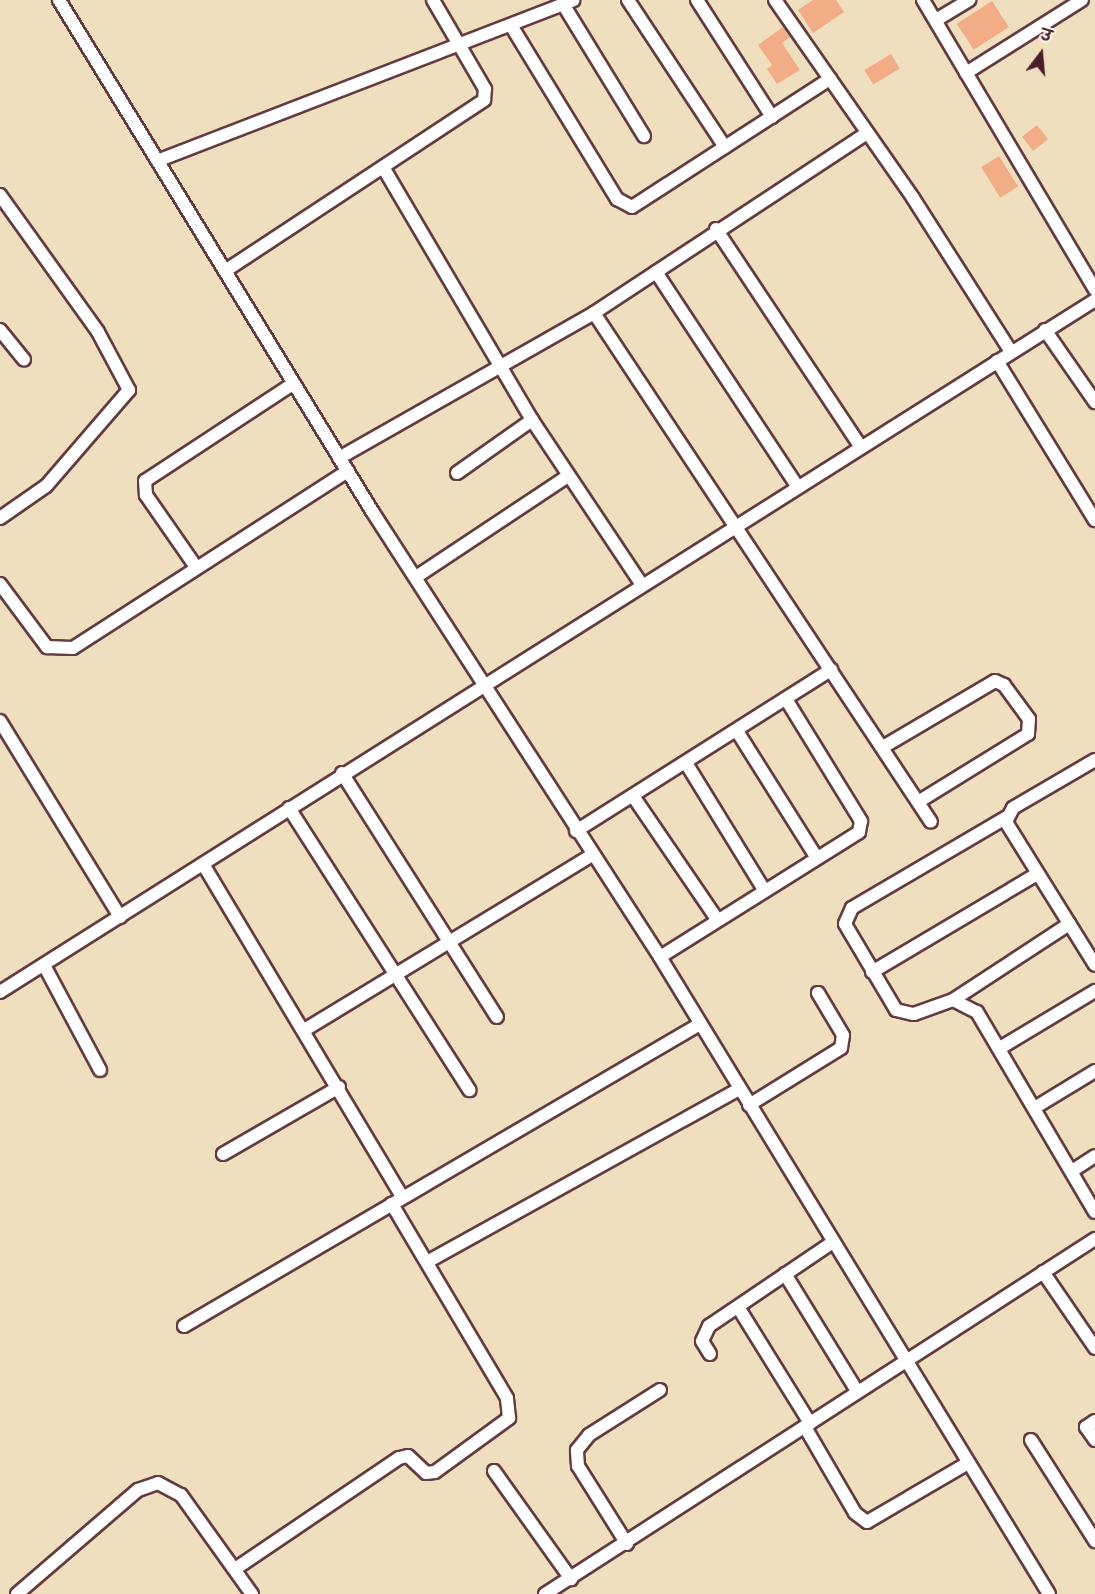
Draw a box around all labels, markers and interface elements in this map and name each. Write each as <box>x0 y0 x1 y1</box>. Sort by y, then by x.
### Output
north arrow <box>1011 24 1071 84</box>
text: उ <box>1038 25 1054 48</box>

